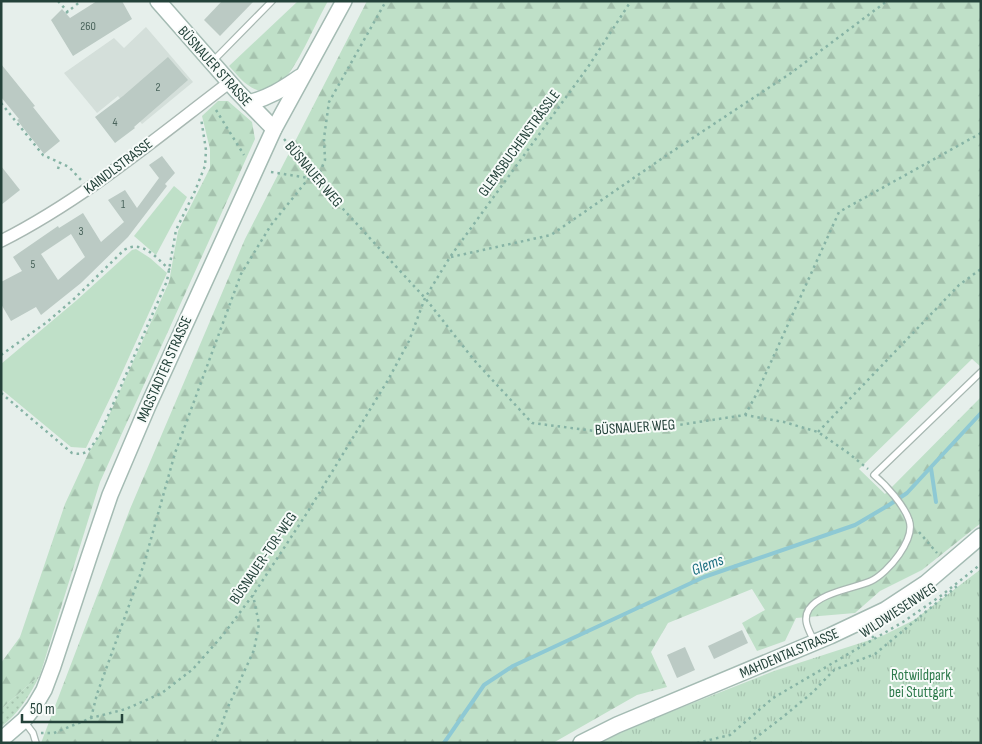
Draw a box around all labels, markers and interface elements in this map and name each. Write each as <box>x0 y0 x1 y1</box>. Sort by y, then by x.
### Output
house number: 260 <box>80 19 96 34</box>
street label: BÜSNAUER STRASSE <box>174 22 256 111</box>
house number: 2 <box>156 80 161 95</box>
street label: GLEMSBUCHENSTRÄSSLE <box>474 86 565 200</box>
house number: 4 <box>112 115 118 130</box>
street label: KAINDLSTRASSE <box>80 134 156 198</box>
street label: BÜSNAUER WEG <box>280 137 347 211</box>
house number: 1 <box>121 197 126 212</box>
house number: 3 <box>78 224 84 239</box>
house number: 5 <box>31 257 36 272</box>
street label: MAGSTADTER STRASSE <box>133 313 196 425</box>
street label: BÜSNAUER WEG <box>594 415 676 440</box>
street label: BÜSNAUER-TOR-WEG <box>225 508 301 608</box>
water label: Glems <box>689 551 727 580</box>
street label: WILDWIESENWEG <box>856 578 940 642</box>
street label: MAHDENTALSTRASSE <box>737 624 842 683</box>
park label: Rotwildpark bei Stuttgart <box>889 666 954 702</box>
scale bar <box>22 692 122 724</box>
text: 50 m <box>30 700 55 719</box>

